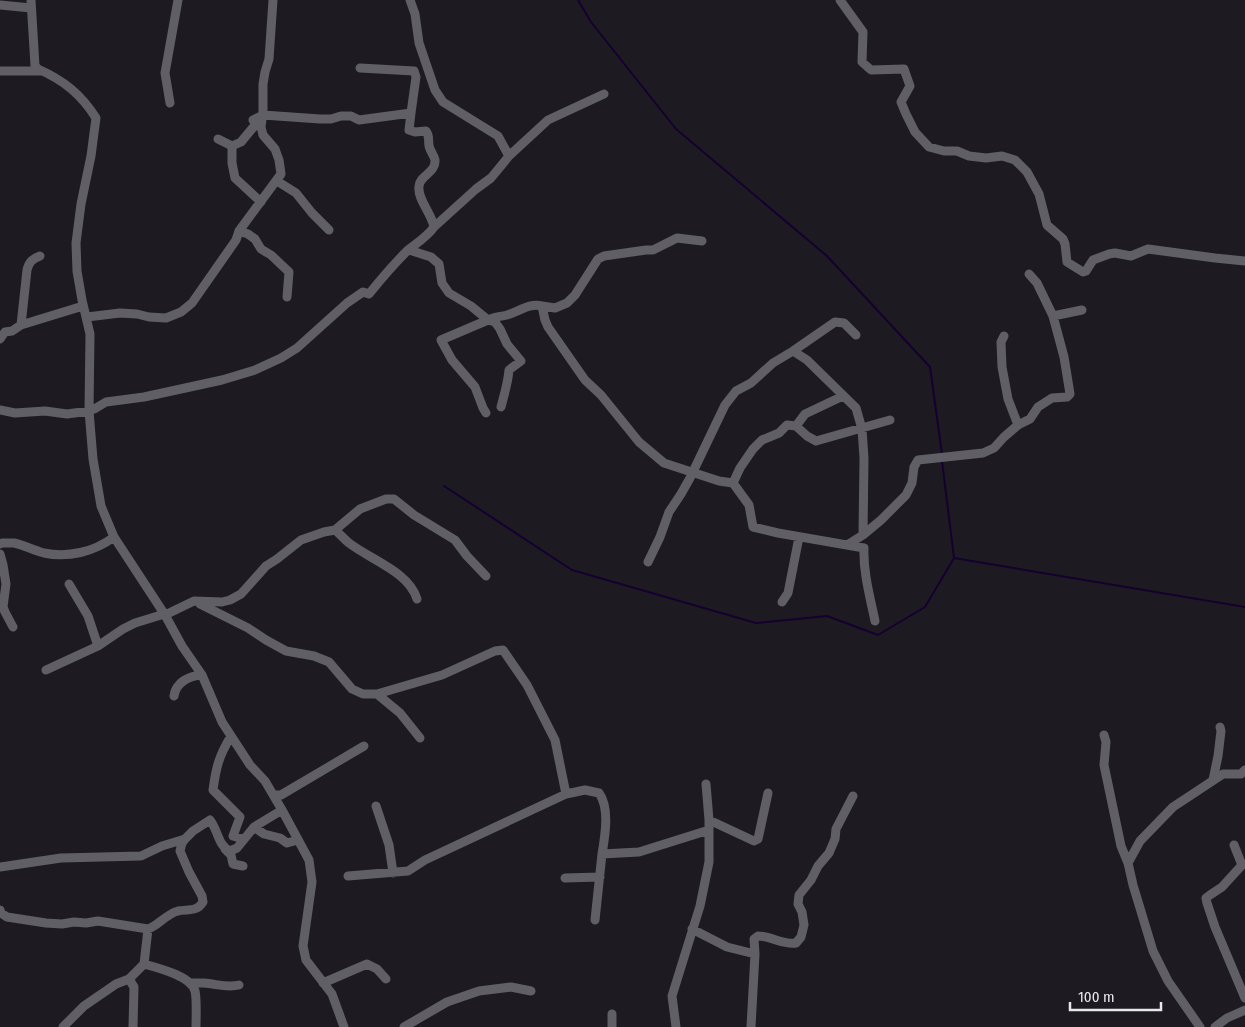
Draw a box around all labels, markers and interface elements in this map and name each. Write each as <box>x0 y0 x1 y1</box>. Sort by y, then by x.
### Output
scale bar <box>1070 980 1161 1012</box>
text: 100 m <box>1078 988 1115 1006</box>

